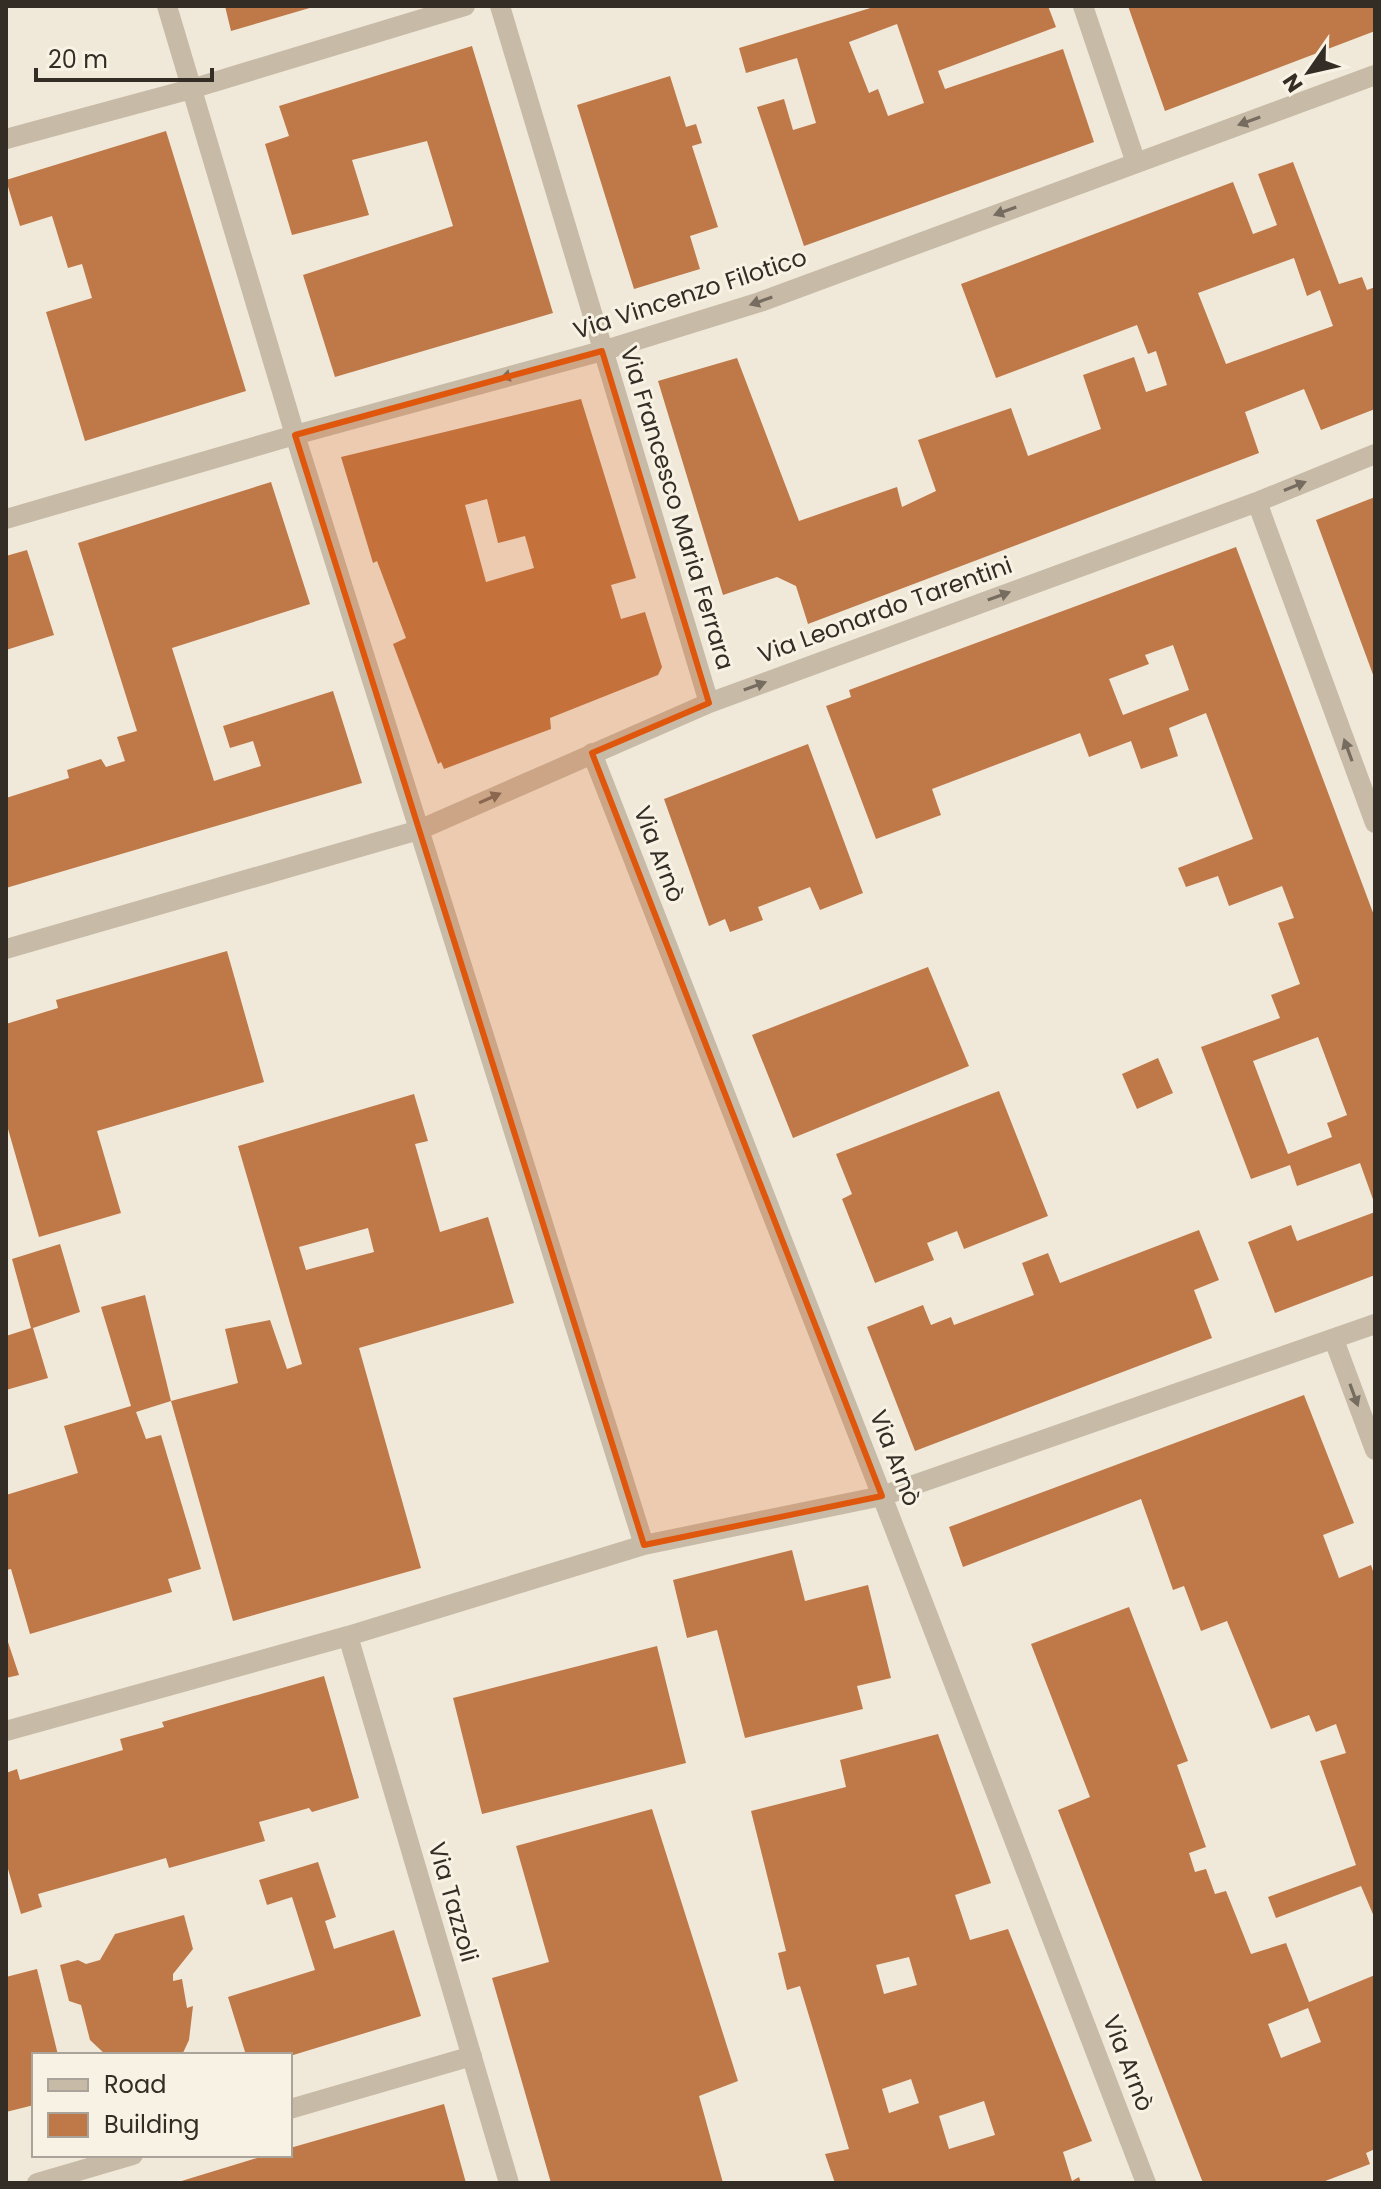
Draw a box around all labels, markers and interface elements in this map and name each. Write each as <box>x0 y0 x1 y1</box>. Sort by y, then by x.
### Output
scale bar <box>36 32 212 82</box>
north arrow <box>1269 32 1349 112</box>
text: 20 m <box>48 43 108 76</box>
text: N <box>1275 67 1310 98</box>
one-way arrow <box>1237 115 1261 128</box>
one-way arrow <box>993 205 1017 218</box>
street label: Via Vincenzo Filotico <box>569 240 811 347</box>
one-way arrow <box>749 295 773 307</box>
street label: Via Francesco Maria Ferrara <box>613 342 742 674</box>
one-way arrow <box>500 369 524 382</box>
one-way arrow <box>1283 479 1307 492</box>
street label: Via Leonardo Tarentini <box>753 548 1016 671</box>
one-way arrow <box>987 589 1011 602</box>
one-way arrow <box>743 679 767 692</box>
one-way arrow <box>1341 737 1354 761</box>
one-way arrow <box>478 792 502 805</box>
street label: Via Arnò <box>626 801 693 907</box>
one-way arrow <box>1349 1383 1361 1407</box>
street label: Via Arnò <box>862 1405 929 1511</box>
street label: Via Tazzoli <box>421 1838 486 1966</box>
street label: Via Arnò <box>1095 2010 1162 2116</box>
legend <box>32 2053 292 2157</box>
text: Road <box>104 2068 166 2101</box>
text: Building <box>104 2108 200 2141</box>

